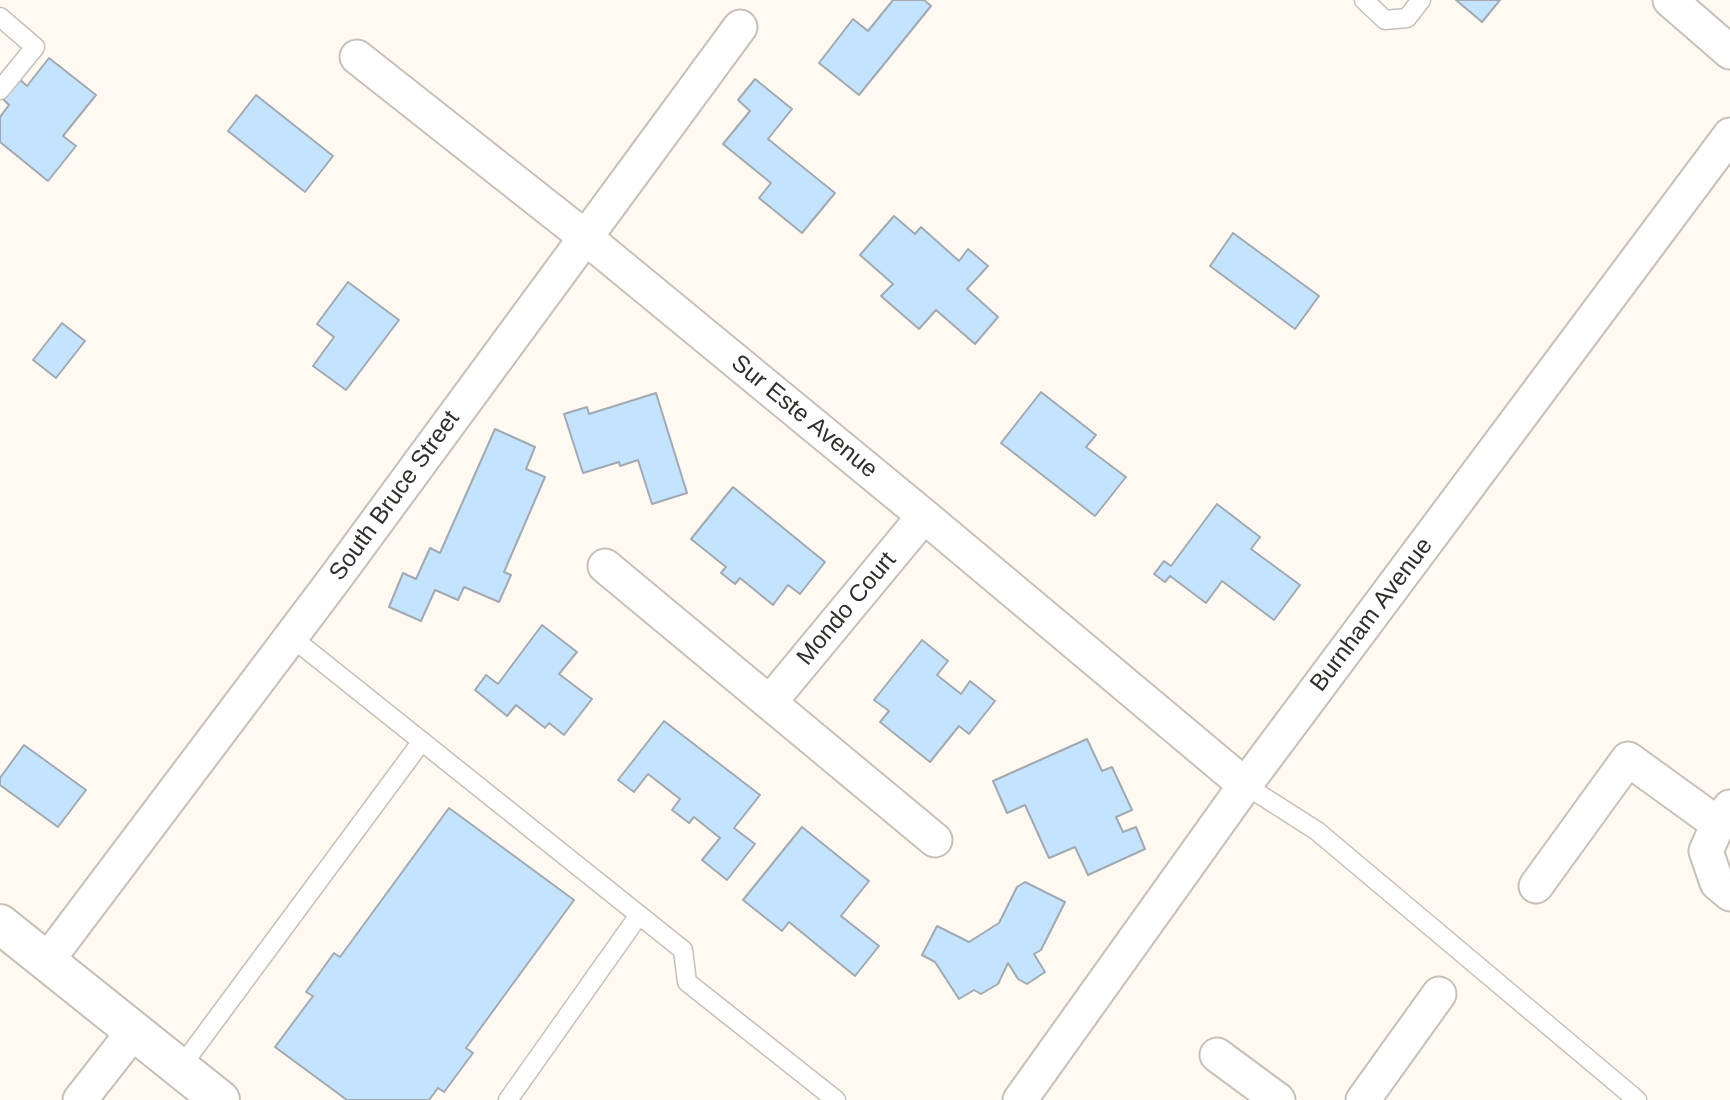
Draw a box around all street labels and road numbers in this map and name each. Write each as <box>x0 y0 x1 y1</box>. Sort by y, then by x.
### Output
street label: Sur Este Avenue <box>725 349 883 485</box>
street label: South Bruce Street <box>324 406 466 586</box>
street label: Burnham Avenue <box>1305 532 1439 698</box>
street label: Mondo Court <box>791 547 903 671</box>

